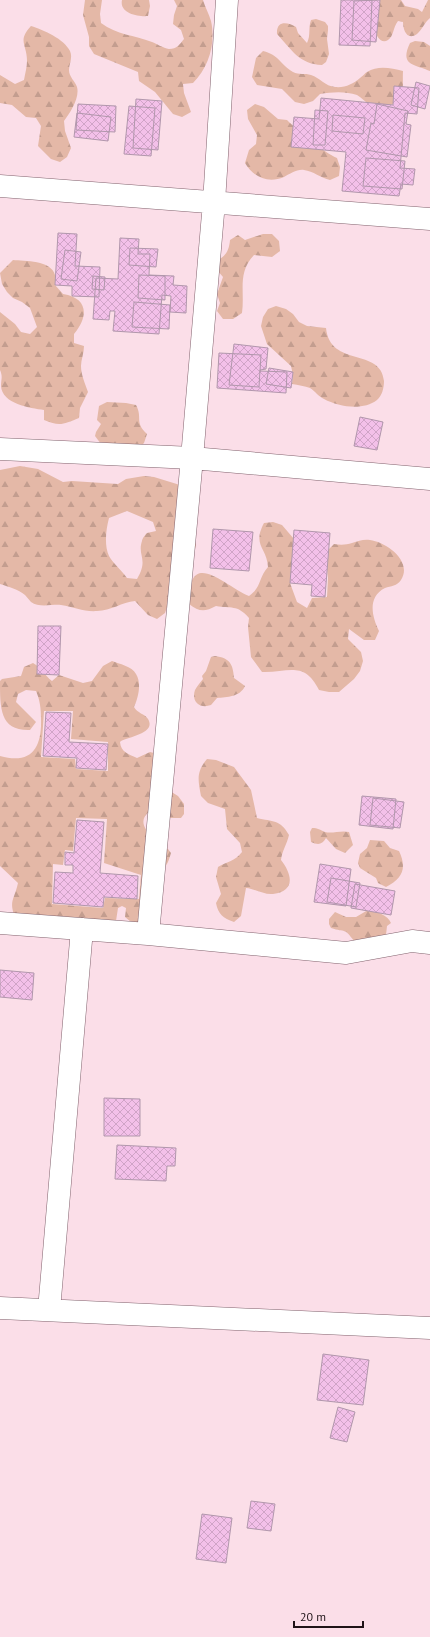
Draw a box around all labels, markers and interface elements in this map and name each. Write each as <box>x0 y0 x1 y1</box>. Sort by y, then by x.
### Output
scale bar <box>294 1603 363 1629</box>
text: 20 m <box>300 1609 326 1624</box>

